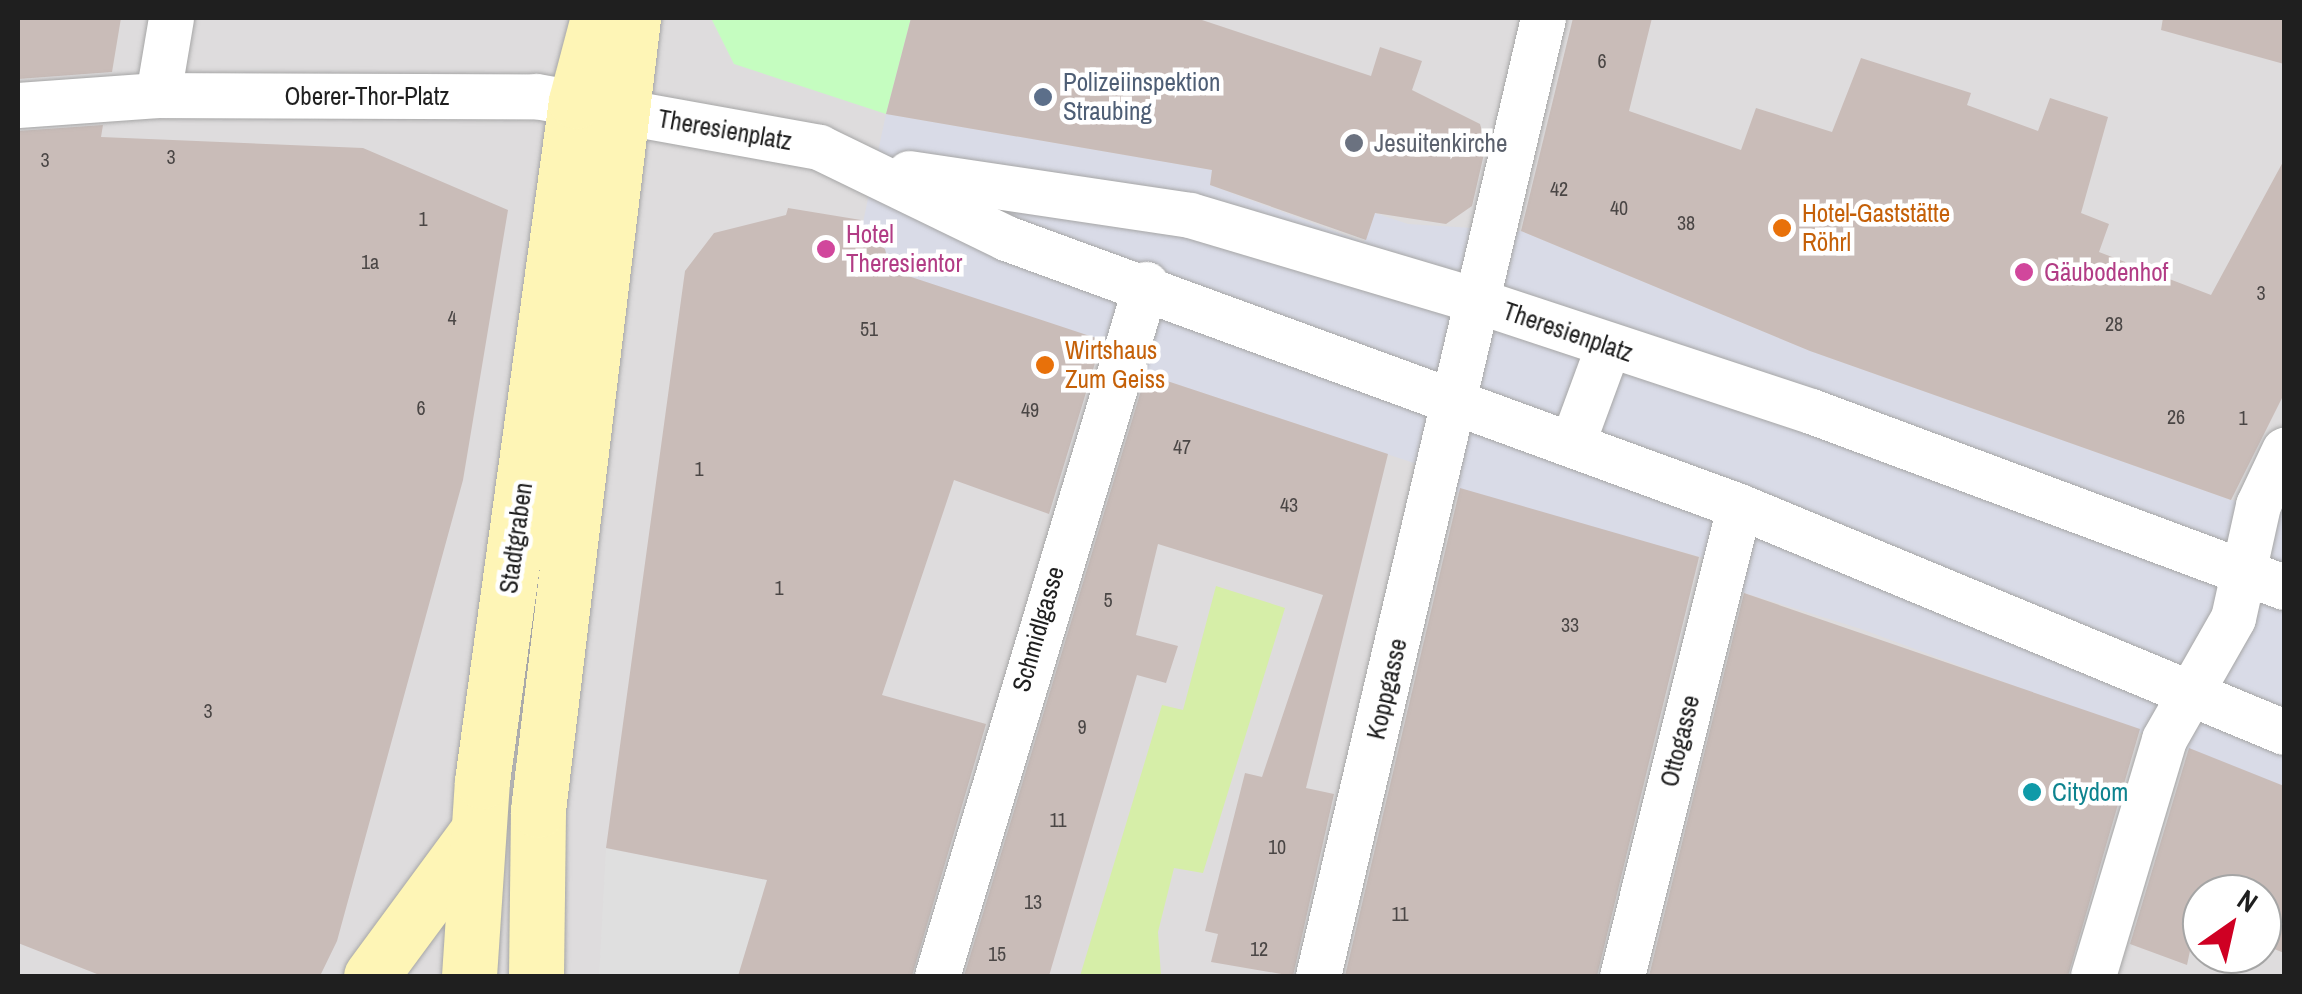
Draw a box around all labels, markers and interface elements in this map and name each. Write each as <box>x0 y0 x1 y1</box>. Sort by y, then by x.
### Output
house number: 6 <box>1597 48 1607 72</box>
place label: Polizeiinspektion Straubing <box>1063 68 1220 127</box>
street label: Oberer-Thor-Platz <box>284 81 450 111</box>
marker: Polizeiinspektion Straubing <box>1032 86 1054 108</box>
street label: Theresienplatz <box>656 103 794 157</box>
place label: Jesuitenkirche <box>1374 128 1507 158</box>
marker: Jesuitenkirche <box>1343 132 1365 154</box>
house number: 3 <box>166 144 176 168</box>
house number: 3 <box>40 147 50 171</box>
house number: 42 <box>1550 176 1568 200</box>
house number: 40 <box>1610 195 1628 219</box>
place label: Hotel-Gaststätte Röhrl <box>1802 199 1950 258</box>
house number: 1 <box>418 206 428 230</box>
house number: 38 <box>1677 210 1695 234</box>
marker: Hotel-Gaststätte Röhrl <box>1771 217 1793 239</box>
place label: Hotel Theresientor <box>846 220 962 279</box>
marker: Hotel Theresientor <box>815 238 837 260</box>
house number: 1a <box>361 249 379 273</box>
place label: Gäubodenhof <box>2044 257 2168 287</box>
marker: Gäubodenhof <box>2013 261 2035 283</box>
house number: 3 <box>2256 280 2266 304</box>
street label: Theresienplatz <box>1499 296 1637 368</box>
house number: 4 <box>447 305 457 329</box>
house number: 28 <box>2105 311 2123 335</box>
house number: 51 <box>860 316 878 340</box>
place label: Wirtshaus Zum Geiss <box>1065 336 1165 395</box>
marker: Wirtshaus Zum Geiss <box>1034 354 1056 376</box>
house number: 6 <box>416 395 426 419</box>
house number: 49 <box>1021 397 1039 421</box>
house number: 26 <box>2167 404 2185 428</box>
house number: 1 <box>2238 405 2248 429</box>
house number: 47 <box>1173 434 1191 458</box>
house number: 1 <box>694 456 704 480</box>
street label: Stadtgraben <box>493 481 539 595</box>
house number: 43 <box>1280 492 1298 516</box>
street label: Schmidlgasse <box>1006 563 1070 695</box>
house number: 1 <box>774 575 784 599</box>
house number: 5 <box>1103 587 1113 611</box>
house number: 33 <box>1561 612 1579 636</box>
street label: Koppgasse <box>1361 636 1413 742</box>
street label: Ottogasse <box>1654 692 1706 790</box>
house number: 3 <box>203 698 213 722</box>
house number: 9 <box>1077 714 1087 738</box>
place label: Citydom <box>2052 777 2128 807</box>
marker: Citydom <box>2021 781 2043 803</box>
house number: 11 <box>1049 807 1067 831</box>
house number: 10 <box>1268 834 1286 858</box>
north arrow <box>2182 874 2282 974</box>
text: N <box>2230 880 2265 921</box>
house number: 13 <box>1024 889 1042 913</box>
house number: 11 <box>1391 901 1409 925</box>
house number: 12 <box>1250 936 1268 960</box>
house number: 15 <box>988 941 1006 965</box>

